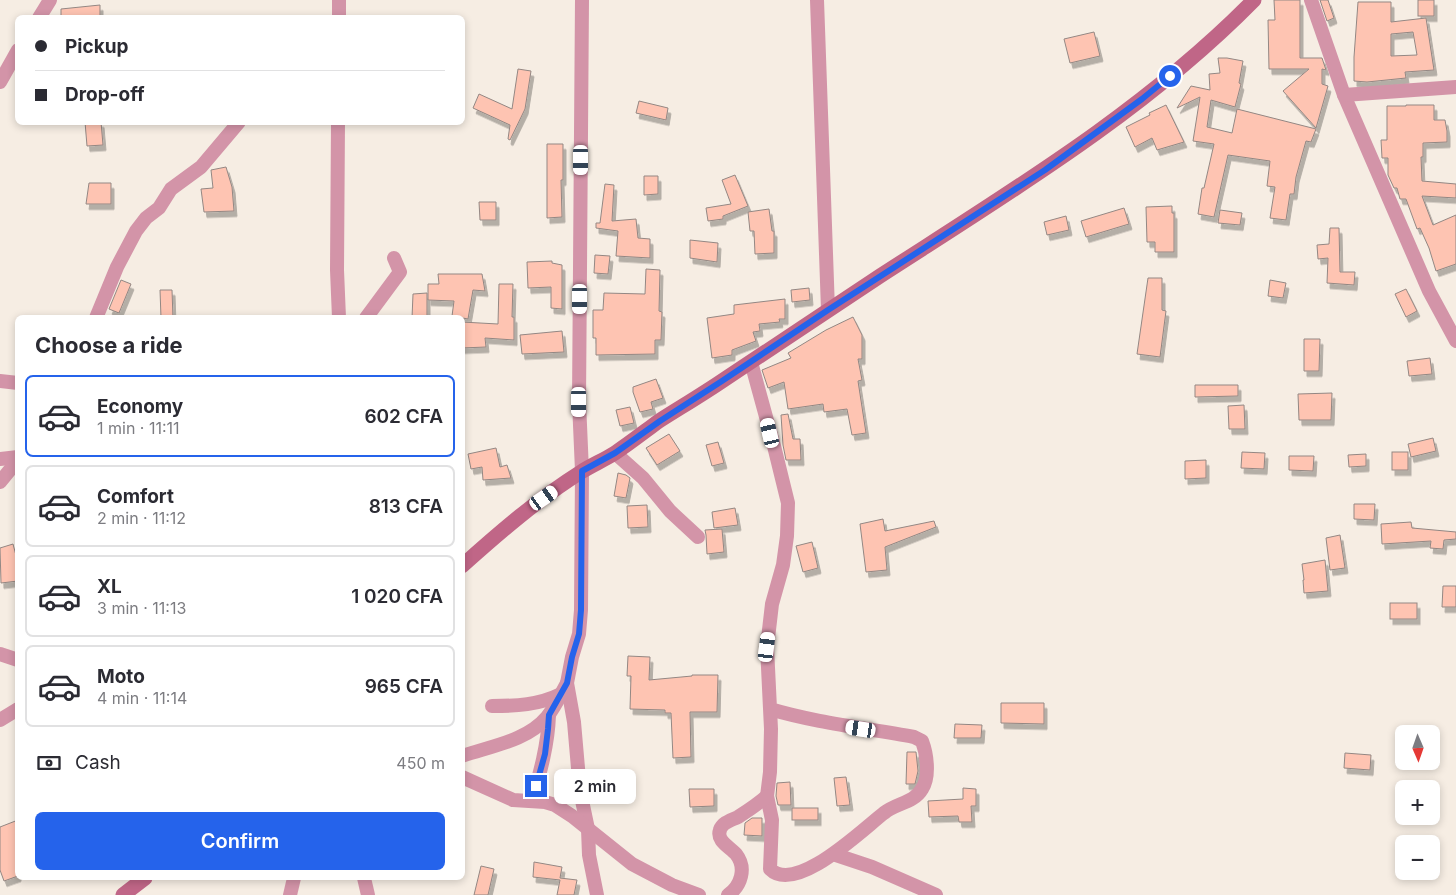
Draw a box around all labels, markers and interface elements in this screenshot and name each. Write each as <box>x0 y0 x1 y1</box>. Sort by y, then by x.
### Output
text: Pickup <box>65 35 128 58</box>
route start <box>1159 65 1181 87</box>
text: Drop-off <box>65 83 145 106</box>
car <box>573 145 588 175</box>
car <box>572 284 587 314</box>
text: Choose a ride <box>35 332 183 358</box>
car <box>571 387 586 417</box>
icon: car <box>37 394 82 439</box>
text: Economy <box>97 395 183 418</box>
text: 602 CFA <box>364 405 443 428</box>
car <box>759 417 780 449</box>
text: 1 min · 11:11 <box>97 418 180 438</box>
car <box>527 483 560 513</box>
icon: car <box>37 484 82 529</box>
text: Comfort <box>97 485 174 508</box>
text: 813 CFA <box>369 495 443 518</box>
text: 2 min · 11:12 <box>97 508 186 528</box>
icon: car <box>37 574 82 619</box>
text: XL <box>97 575 122 598</box>
text: 1 020 CFA <box>351 585 443 608</box>
text: 3 min · 11:13 <box>97 598 186 618</box>
car <box>757 631 776 663</box>
icon: car <box>37 664 82 709</box>
text: Moto <box>97 665 145 688</box>
text: 965 CFA <box>365 675 443 698</box>
text: 4 min · 11:14 <box>97 688 187 708</box>
car <box>845 719 876 739</box>
north arrow <box>1395 725 1440 770</box>
map controls <box>1395 725 1440 880</box>
icon: cash <box>35 749 63 777</box>
text: Cash <box>75 751 121 774</box>
text: 450 m <box>396 753 445 773</box>
callout: 2 min <box>554 768 636 804</box>
route end <box>525 775 547 797</box>
text: 2 min <box>574 776 616 796</box>
button: + <box>1395 780 1440 825</box>
button: Confirm <box>35 812 445 870</box>
button: − <box>1395 835 1440 880</box>

